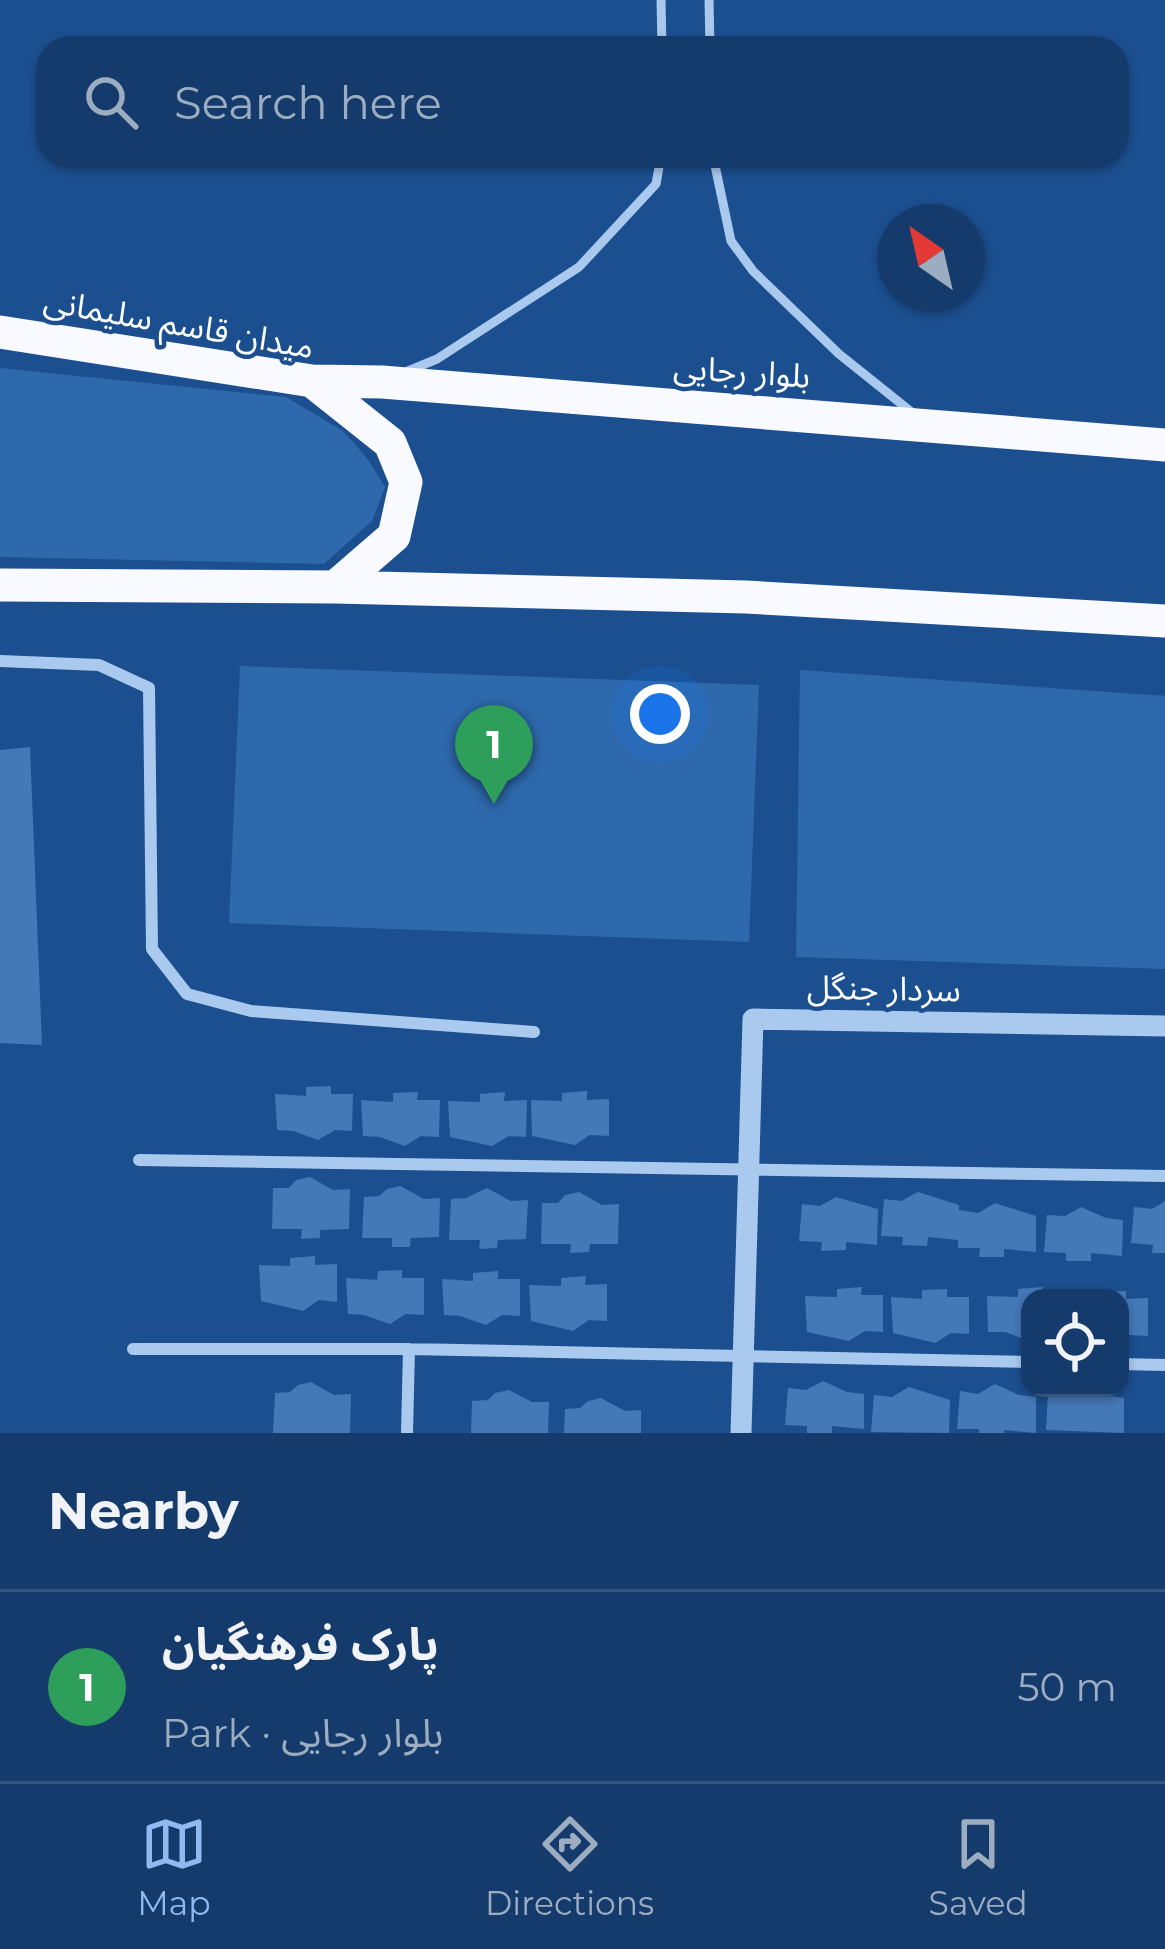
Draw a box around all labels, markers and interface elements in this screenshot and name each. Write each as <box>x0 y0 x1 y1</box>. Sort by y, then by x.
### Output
search box <box>36 36 1129 168</box>
icon: search <box>78 69 144 135</box>
text: Search here <box>174 75 442 130</box>
north arrow <box>877 204 985 312</box>
street label: میدان قاسم سلیمانی <box>40 280 317 372</box>
street label: بلوار رجایی <box>672 346 812 396</box>
your location <box>630 684 690 744</box>
pin: 1 <box>455 705 533 804</box>
street label: سردار جنگل <box>807 967 961 1009</box>
map controls <box>1021 1289 1129 1397</box>
button: locate <box>1021 1289 1129 1397</box>
text: Nearby <box>48 1480 239 1542</box>
text: پارک فرهنگیان <box>162 1616 439 1671</box>
text: 1 <box>79 1663 95 1711</box>
text: 50 m <box>1018 1663 1117 1711</box>
text: Park · بلوار رجایی <box>162 1709 443 1757</box>
tab: Map <box>137 1811 211 1923</box>
tab: Directions <box>485 1811 654 1923</box>
tab: Saved <box>929 1811 1028 1923</box>

